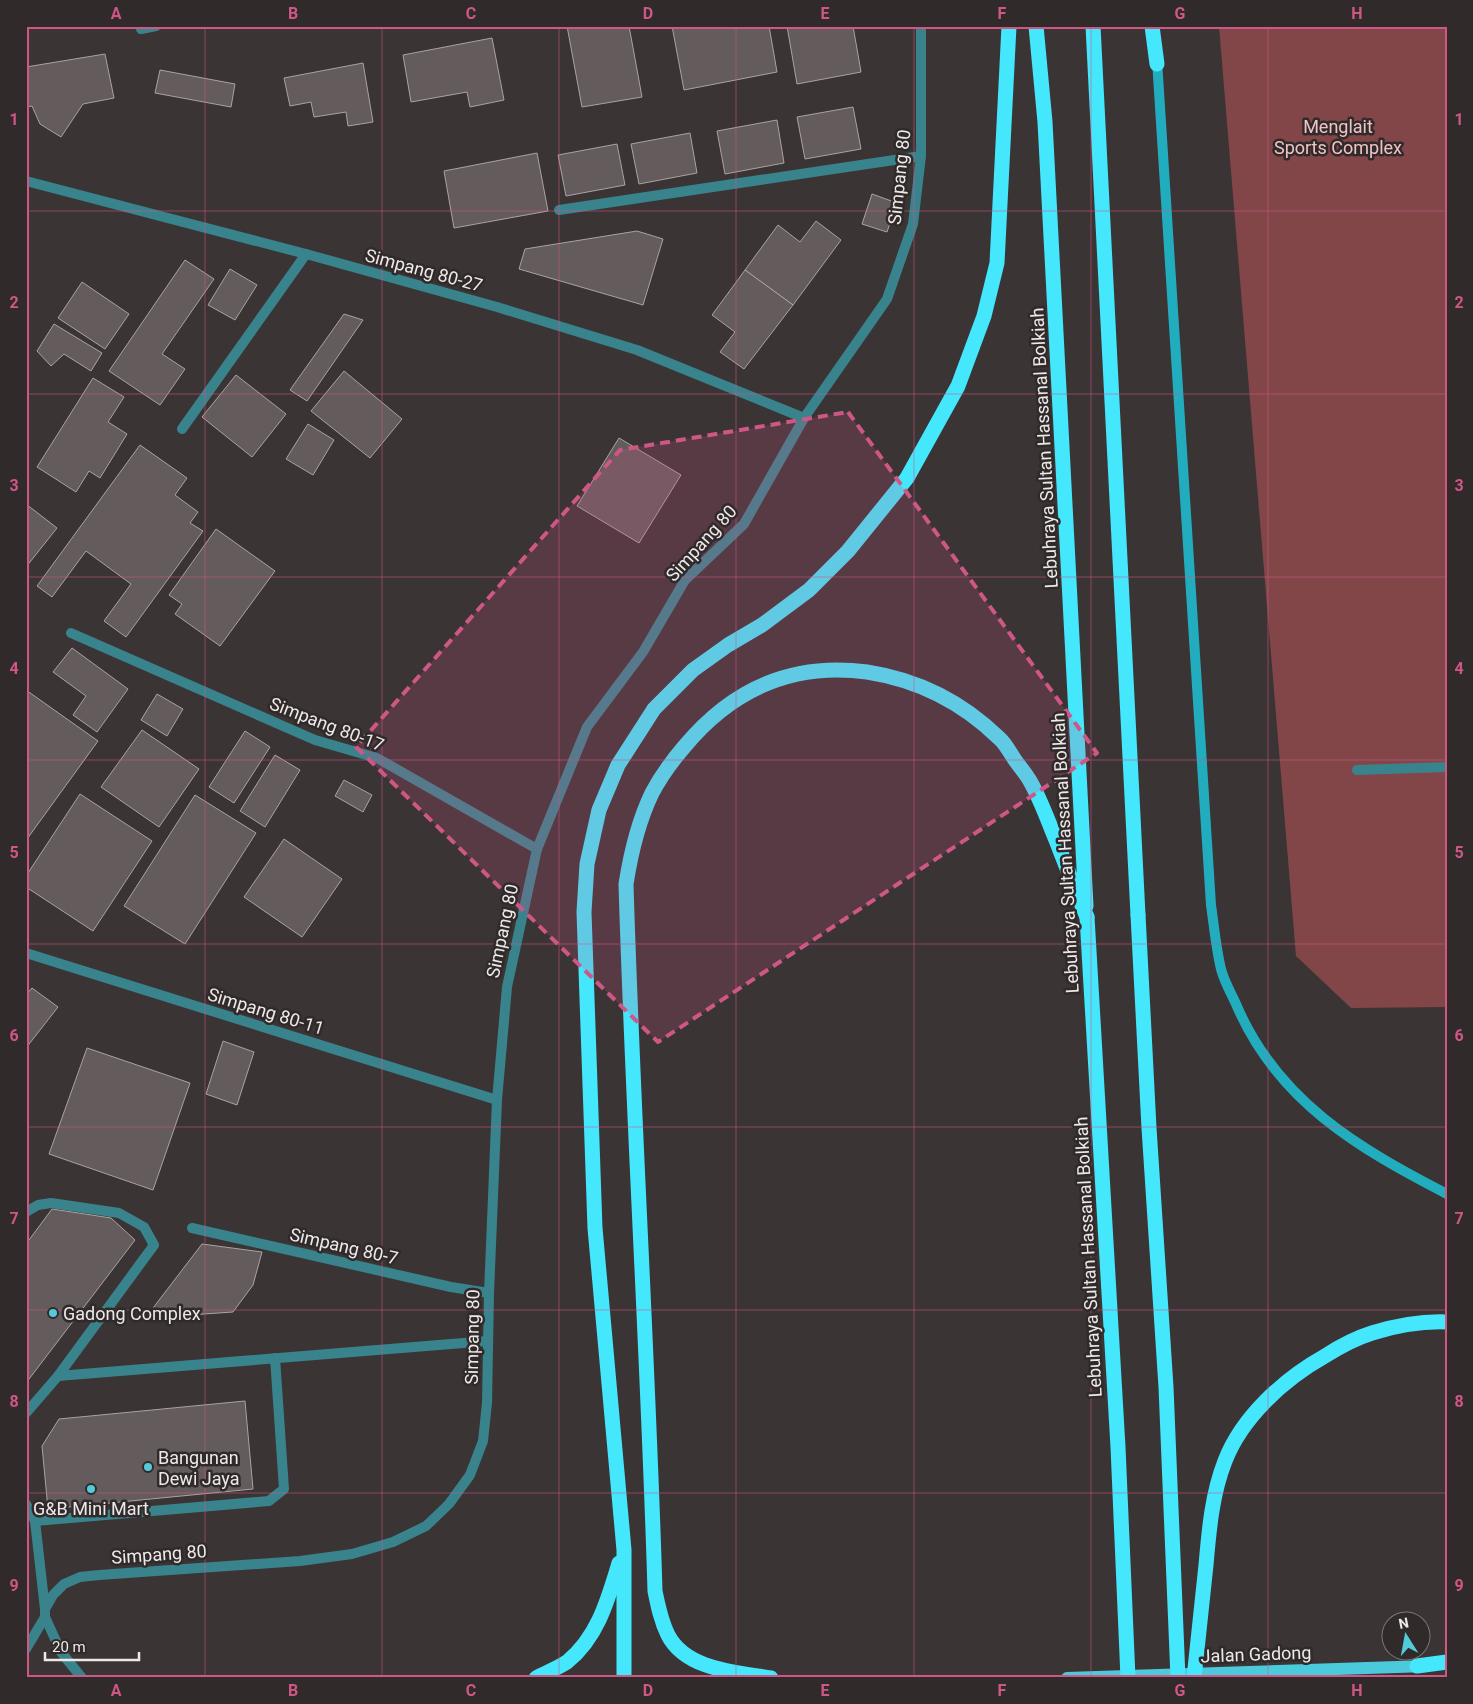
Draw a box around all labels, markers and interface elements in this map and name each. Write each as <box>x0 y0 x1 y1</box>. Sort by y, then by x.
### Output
text: A <box>111 4 122 23</box>
text: B <box>288 4 298 23</box>
text: C <box>466 4 476 23</box>
text: D <box>643 4 653 23</box>
text: E <box>821 4 830 23</box>
text: F <box>998 4 1007 23</box>
text: G <box>1175 4 1186 23</box>
text: H <box>1351 4 1363 23</box>
text: 1 <box>9 110 19 129</box>
text: 1 <box>1454 110 1464 129</box>
park label: Menglait Sports Complex <box>1274 116 1402 158</box>
street label: Simpang 80 <box>884 128 914 226</box>
street label: Simpang 80-27 <box>363 244 485 296</box>
text: 2 <box>9 293 19 312</box>
text: 2 <box>1454 293 1464 312</box>
street label: Lebuhraya Sultan Hassanal Bolkiah <box>1026 307 1062 589</box>
text: 3 <box>9 476 19 495</box>
text: 3 <box>1454 476 1464 495</box>
street label: Simpang 80 <box>661 500 741 586</box>
text: 4 <box>9 659 19 678</box>
text: 4 <box>1454 659 1464 678</box>
street label: Simpang 80-17 <box>267 693 387 755</box>
street label: Lebuhraya Sultan Hassanal Bolkiah <box>1047 712 1083 994</box>
text: 5 <box>9 843 19 862</box>
text: 5 <box>1454 843 1464 862</box>
street label: Simpang 80 <box>482 882 522 980</box>
street label: Simpang 80-11 <box>205 983 327 1039</box>
text: 6 <box>9 1026 19 1045</box>
text: 6 <box>1454 1026 1464 1045</box>
street label: Lebuhraya Sultan Hassanal Bolkiah <box>1070 1116 1106 1398</box>
text: 7 <box>9 1209 19 1228</box>
text: 7 <box>1454 1209 1464 1228</box>
street label: Simpang 80-7 <box>288 1223 400 1269</box>
street label: Simpang 80 <box>461 1289 483 1385</box>
place label: Gadong Complex <box>63 1303 201 1324</box>
marker: Gadong Complex <box>47 1307 59 1319</box>
text: 8 <box>9 1392 19 1411</box>
text: 8 <box>1454 1392 1464 1411</box>
place label: Bangunan Dewi Jaya <box>158 1447 240 1489</box>
marker: Bangunan Dewi Jaya <box>142 1461 154 1473</box>
marker: G&B Mini Mart <box>85 1483 97 1495</box>
place label: G&B Mini Mart <box>33 1498 149 1519</box>
street label: Simpang 80 <box>111 1540 207 1568</box>
text: 9 <box>9 1576 19 1595</box>
text: 9 <box>1454 1576 1464 1595</box>
north arrow <box>1380 1612 1430 1662</box>
text: N <box>1397 1614 1410 1632</box>
scale bar <box>45 1629 139 1661</box>
text: 20 m <box>52 1638 86 1656</box>
street label: Jalan Gadong <box>1200 1642 1312 1666</box>
text: A <box>111 1681 122 1700</box>
text: B <box>288 1681 298 1700</box>
text: C <box>466 1681 476 1700</box>
text: D <box>643 1681 653 1700</box>
text: E <box>821 1681 830 1700</box>
text: F <box>998 1681 1007 1700</box>
text: G <box>1175 1681 1186 1700</box>
text: H <box>1351 1681 1363 1700</box>

